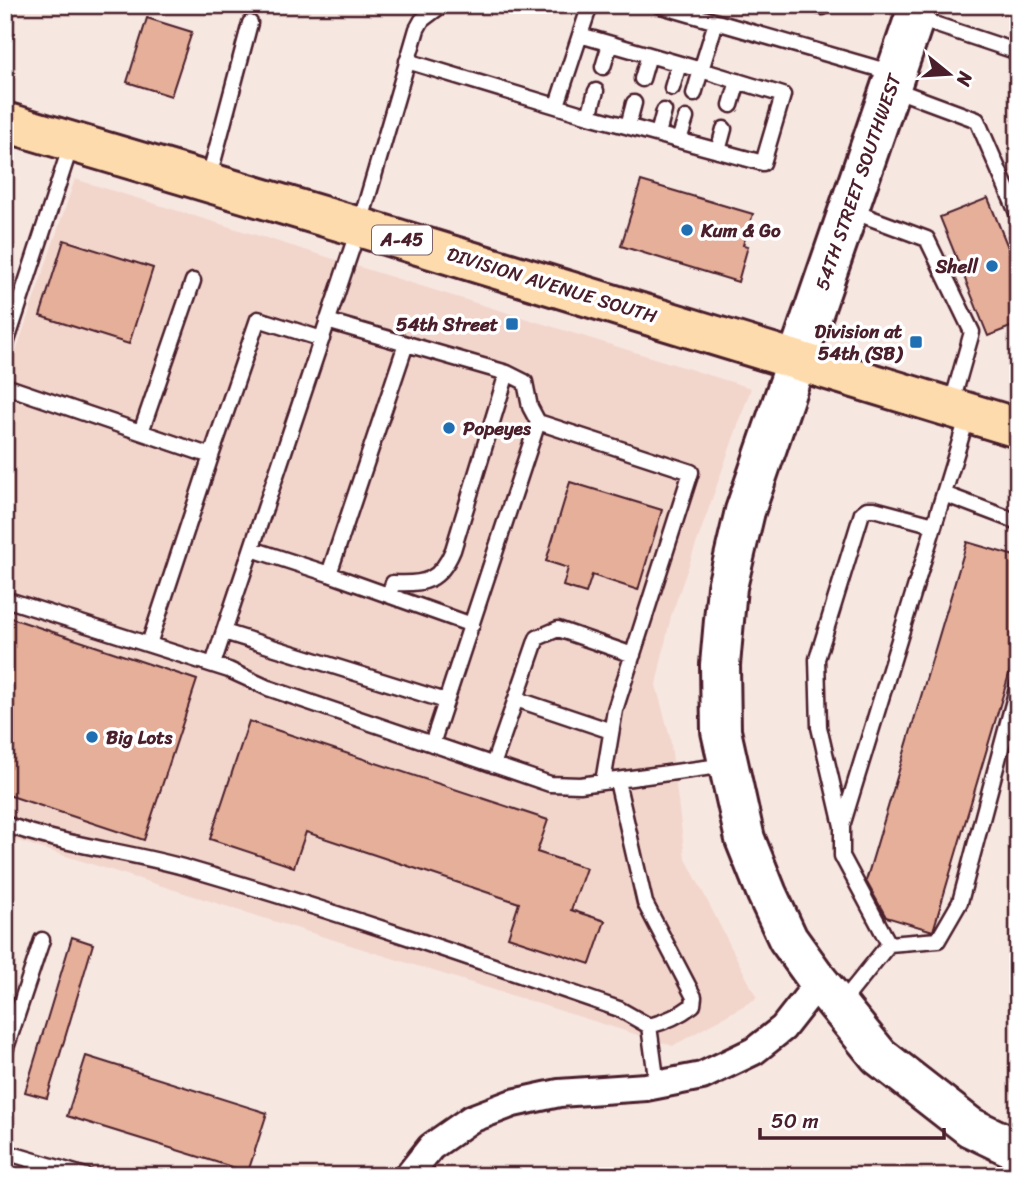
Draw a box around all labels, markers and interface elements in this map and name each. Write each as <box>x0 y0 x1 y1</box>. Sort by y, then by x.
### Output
north arrow <box>914 38 984 108</box>
text: N <box>947 67 983 91</box>
street label: 54TH STREET SOUTHWEST <box>805 68 911 295</box>
place label: Kum & Go <box>700 214 781 247</box>
marker: Kum & Go <box>679 222 695 238</box>
road number: A-45 <box>372 226 432 254</box>
street label: DIVISION AVENUE SOUTH <box>443 237 661 333</box>
place label: Shell <box>935 250 979 283</box>
marker: Shell <box>984 258 1000 274</box>
place label: 54th Street <box>396 308 499 341</box>
place label: Division at 54th (SB) <box>815 315 903 370</box>
marker: 54th Street <box>504 316 520 332</box>
marker: Division at 54th (SB) <box>908 334 924 350</box>
place label: Popeyes <box>463 412 532 445</box>
marker: Popeyes <box>441 420 457 436</box>
place label: Big Lots <box>106 721 174 754</box>
marker: Big Lots <box>84 729 100 745</box>
scale bar <box>760 1097 944 1141</box>
text: 50 m <box>771 1102 819 1140</box>

